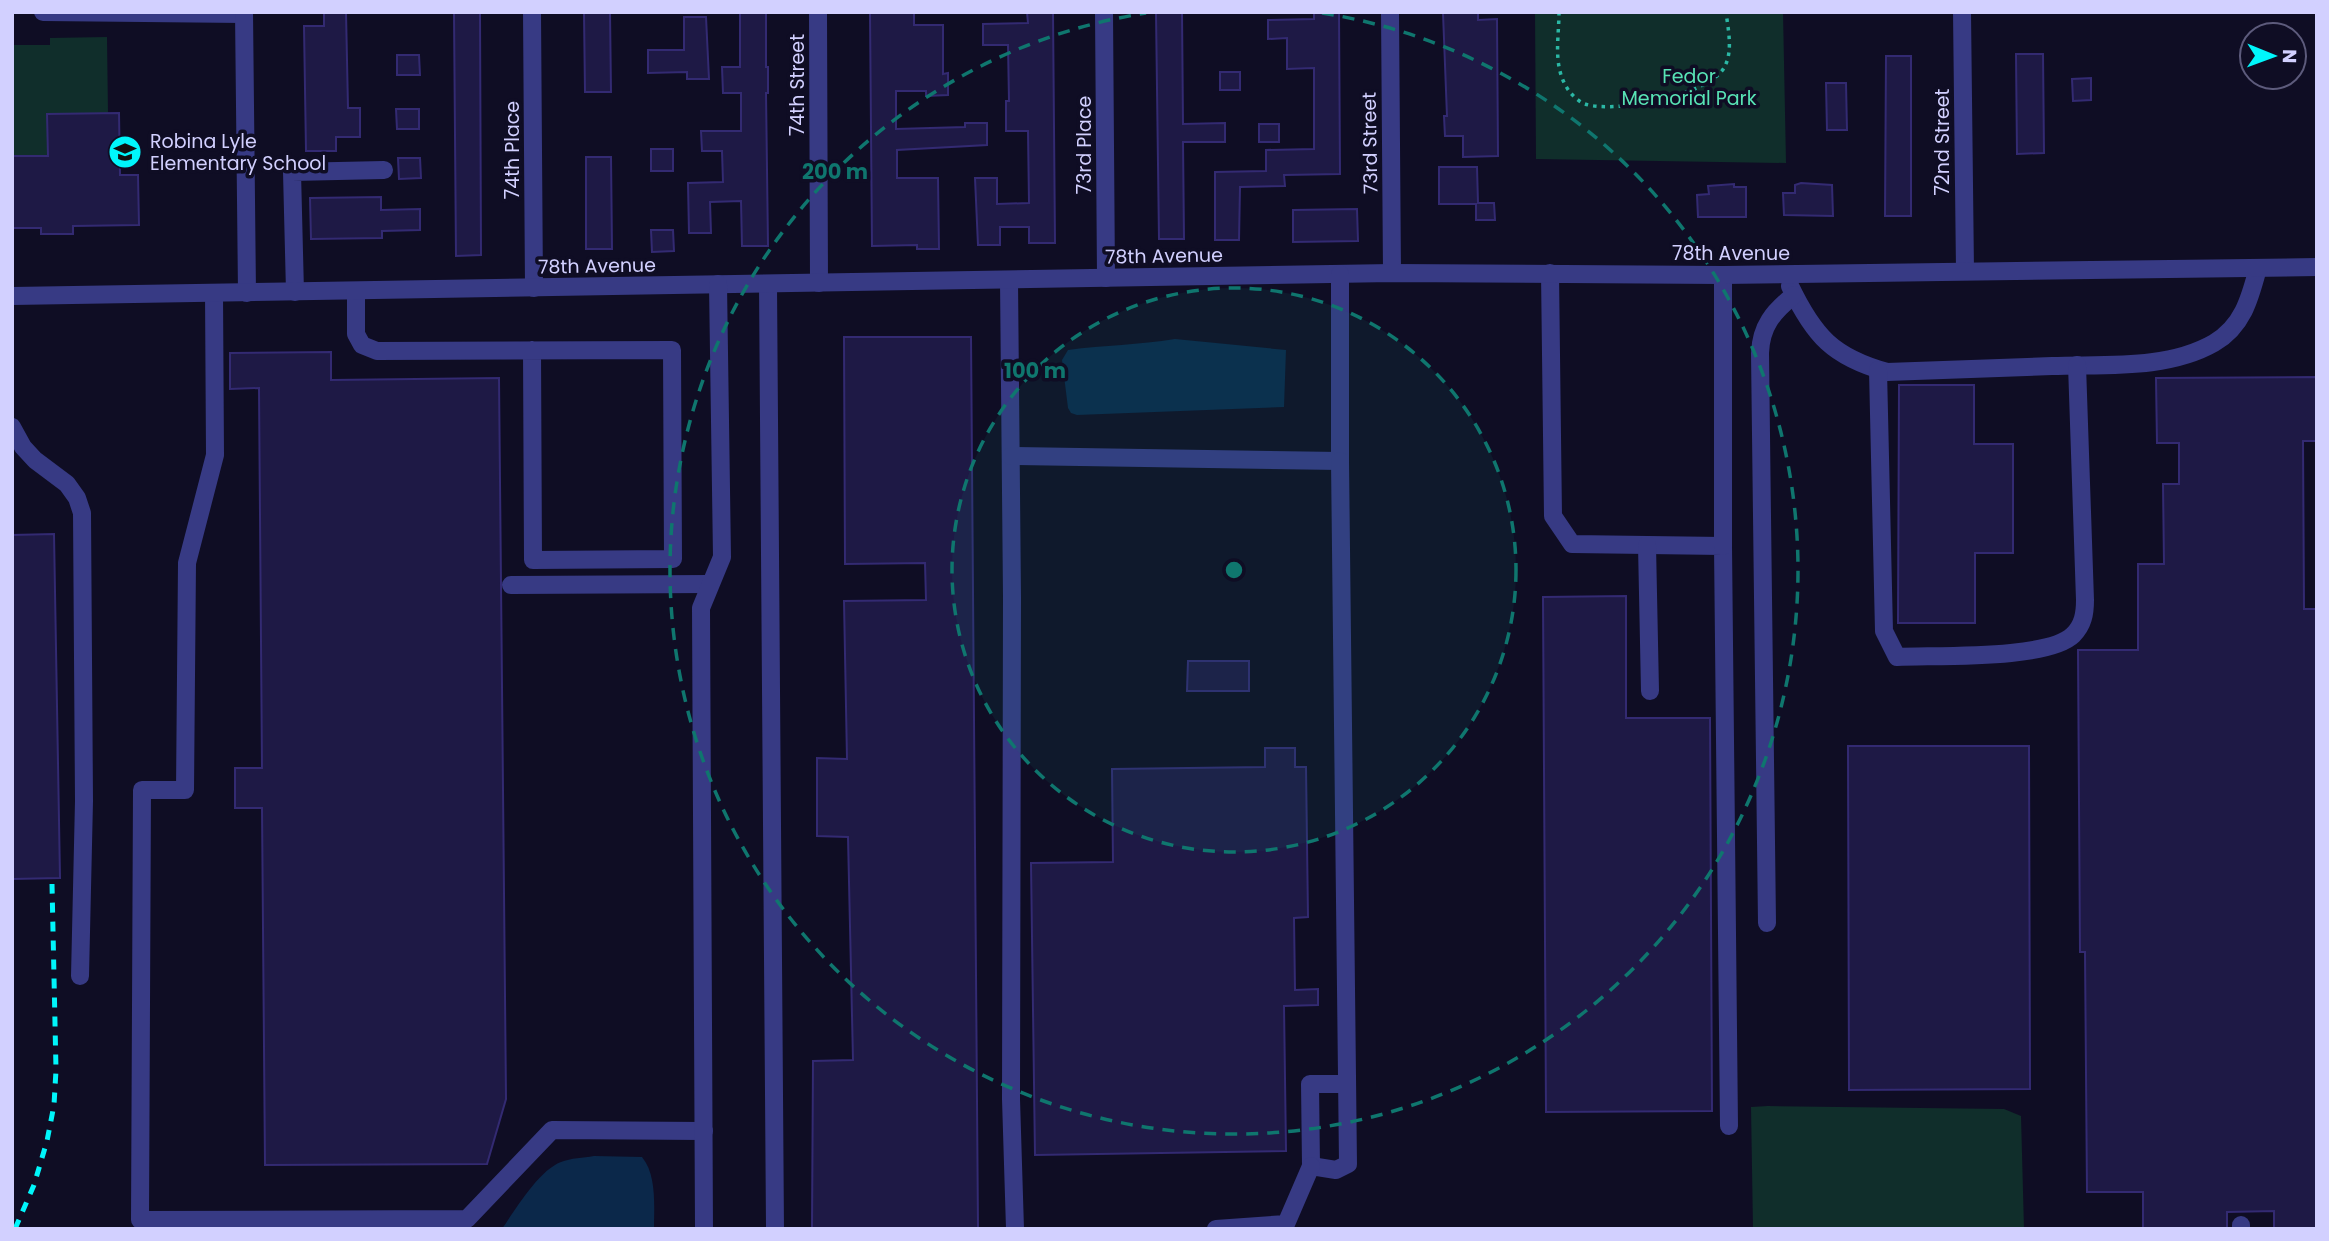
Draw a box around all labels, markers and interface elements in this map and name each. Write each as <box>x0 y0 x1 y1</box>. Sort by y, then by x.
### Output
north arrow <box>2238 21 2308 91</box>
street label: 74th Street <box>784 34 811 136</box>
text: N <box>2276 49 2303 64</box>
park label: Fedor Memorial Park <box>1622 63 1757 112</box>
street label: 72nd Street <box>1929 88 1956 196</box>
street label: 73rd Street <box>1356 92 1384 194</box>
street label: 73rd Place <box>1071 96 1098 194</box>
street label: 74th Place <box>499 101 526 199</box>
place label: Robina Lyle Elementary School <box>150 128 326 177</box>
school or university icon: Robina Lyle Elementary School <box>106 133 144 171</box>
text: 200 m <box>802 157 868 186</box>
street label: 78th Avenue <box>1672 240 1790 267</box>
street label: 78th Avenue <box>1105 241 1223 271</box>
street label: 78th Avenue <box>538 251 656 281</box>
text: 100 m <box>1004 356 1066 385</box>
centre of rings <box>1222 558 1246 582</box>

